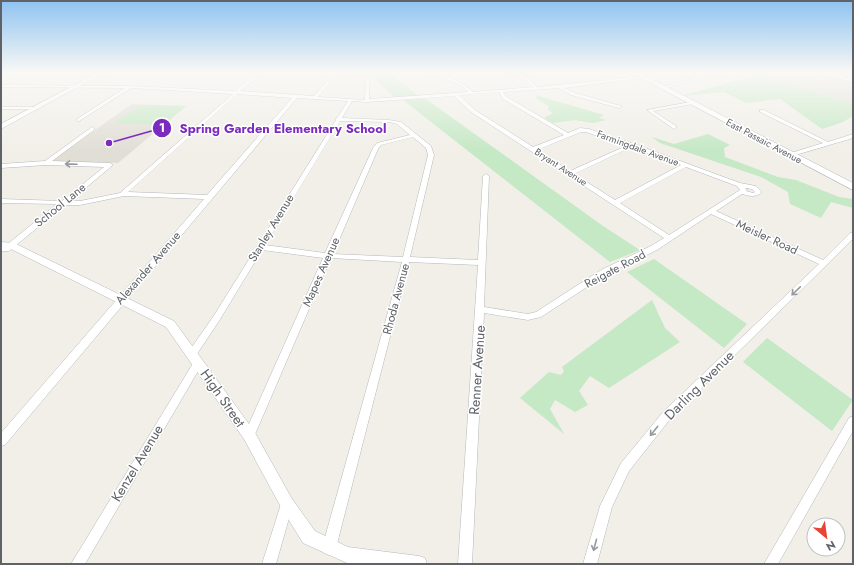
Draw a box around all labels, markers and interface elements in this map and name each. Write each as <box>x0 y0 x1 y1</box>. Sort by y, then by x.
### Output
street label: East Passaic Avenue <box>723 115 805 167</box>
callout: Spring Garden Elementary School <box>152 116 395 141</box>
text: 1 <box>159 119 165 137</box>
text: Spring Garden Elementary School <box>180 119 386 138</box>
street label: Farmingdale Avenue <box>595 126 681 170</box>
street label: Bryant Avenue <box>532 144 590 190</box>
one-way arrow <box>65 160 78 167</box>
street label: School Lane <box>30 179 90 231</box>
street label: Stanley Avenue <box>244 191 298 265</box>
street label: Meisler Road <box>733 215 801 259</box>
street label: Alexander Avenue <box>111 227 185 309</box>
street label: Mapes Avenue <box>298 234 344 310</box>
street label: Reigate Road <box>581 245 649 293</box>
street label: Rhoda Avenue <box>378 261 414 337</box>
one-way arrow <box>791 286 801 295</box>
street label: Renner Avenue <box>464 325 490 415</box>
street label: Darling Avenue <box>660 346 738 424</box>
street label: High Street <box>196 365 251 432</box>
street label: Kenzel Avenue <box>106 421 168 505</box>
one-way arrow <box>650 426 658 437</box>
north arrow <box>806 517 846 557</box>
text: N <box>823 537 839 555</box>
one-way arrow <box>591 538 599 551</box>

